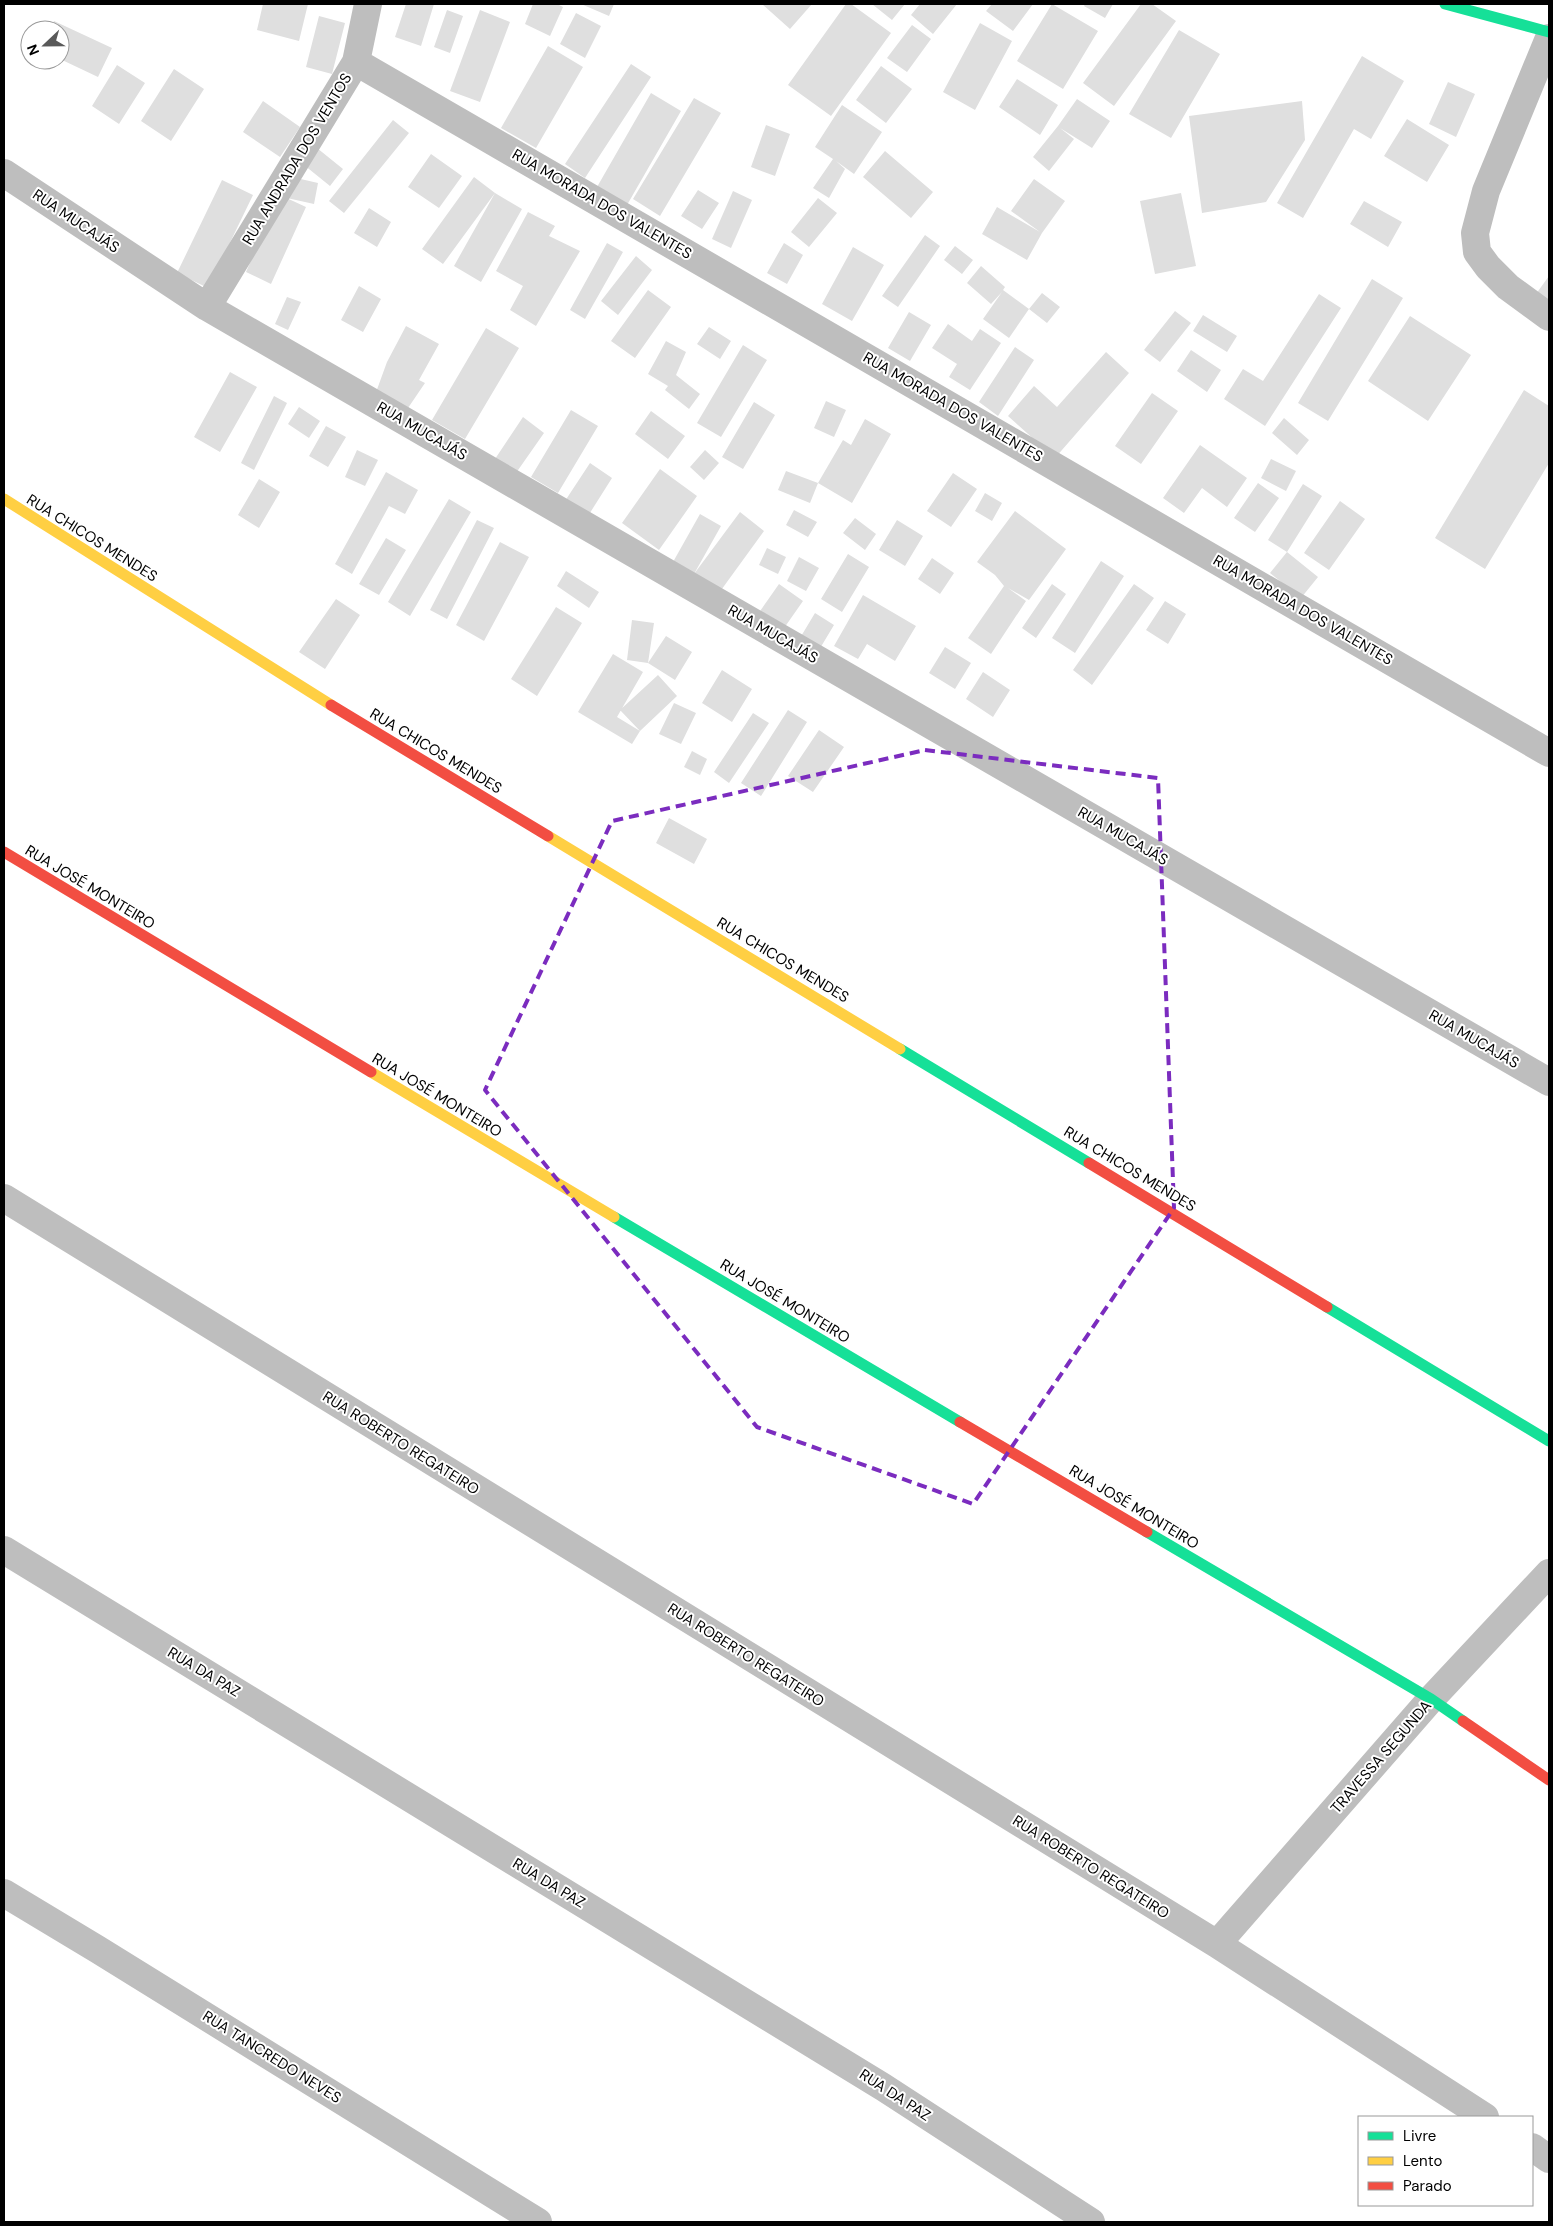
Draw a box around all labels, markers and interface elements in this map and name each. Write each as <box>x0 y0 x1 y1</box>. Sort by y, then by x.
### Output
north arrow <box>20 20 70 70</box>
text: N <box>23 42 43 58</box>
street label: RUA ANDRADA DOS VENTOS <box>238 69 356 249</box>
street label: RUA MORADA DOS VALENTES <box>509 144 696 264</box>
street label: RUA MUCAJÁS <box>29 185 124 258</box>
street label: RUA MORADA DOS VALENTES <box>860 347 1047 467</box>
street label: RUA MUCAJÁS <box>373 397 471 465</box>
street label: RUA CHICOS MENDES <box>23 490 161 587</box>
street label: RUA MORADA DOS VALENTES <box>1210 550 1397 670</box>
street label: RUA MUCAJÁS <box>724 600 822 668</box>
street label: RUA CHICOS MENDES <box>366 704 506 799</box>
street label: RUA MUCAJÁS <box>1074 802 1172 870</box>
street label: RUA JOSÉ MONTEIRO <box>21 840 159 934</box>
street label: RUA CHICOS MENDES <box>713 913 853 1008</box>
street label: RUA MUCAJÁS <box>1425 1005 1523 1073</box>
street label: RUA JOSÉ MONTEIRO <box>368 1048 506 1142</box>
street label: RUA CHICOS MENDES <box>1060 1122 1200 1217</box>
street label: RUA JOSÉ MONTEIRO <box>716 1254 854 1348</box>
street label: RUA ROBERTO REGATEIRO <box>319 1387 483 1499</box>
street label: RUA JOSÉ MONTEIRO <box>1065 1460 1203 1554</box>
street label: RUA ROBERTO REGATEIRO <box>664 1599 828 1711</box>
street label: RUA DA PAZ <box>164 1643 244 1701</box>
street label: TRAVESSA SEGUNDA <box>1326 1696 1436 1818</box>
street label: RUA ROBERTO REGATEIRO <box>1009 1811 1173 1923</box>
street label: RUA DA PAZ <box>509 1854 589 1912</box>
street label: RUA TANCREDO NEVES <box>199 2006 345 2108</box>
street label: RUA DA PAZ <box>855 2064 935 2126</box>
legend <box>1358 2116 1533 2206</box>
text: Livre <box>1403 2126 1436 2146</box>
text: Lento <box>1403 2151 1442 2171</box>
text: Parado <box>1403 2176 1452 2196</box>

